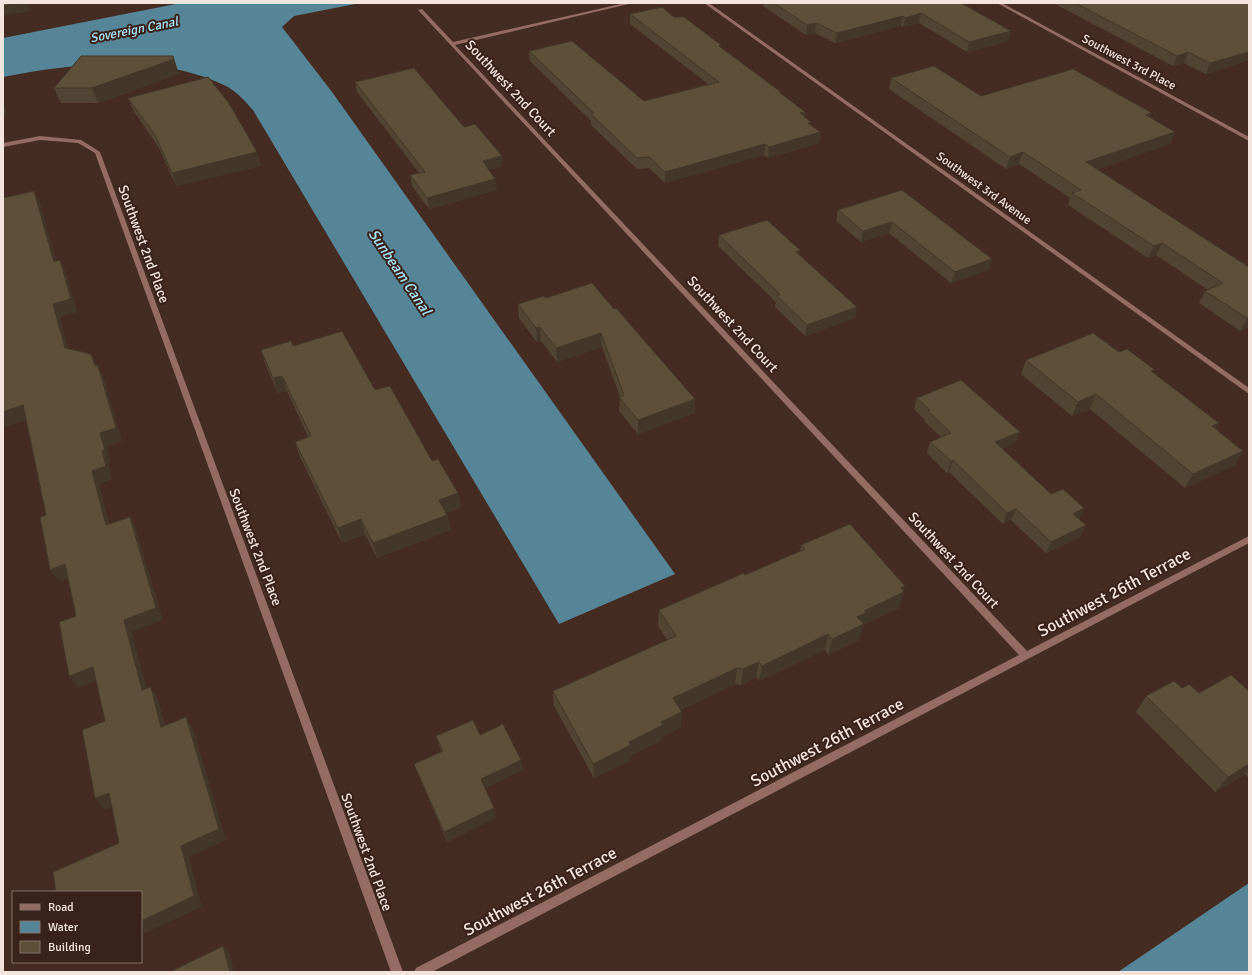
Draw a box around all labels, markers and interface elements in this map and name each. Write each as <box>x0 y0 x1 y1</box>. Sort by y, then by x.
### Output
water label: Sovereign Canal <box>89 13 181 46</box>
street label: Southwest 3rd Place <box>1079 31 1178 94</box>
street label: Southwest 2nd Court <box>462 37 560 140</box>
street label: Southwest 3rd Avenue <box>933 149 1034 228</box>
street label: Southwest 2nd Place <box>114 183 173 306</box>
water label: Sunbeam Canal <box>365 226 436 320</box>
street label: Southwest 2nd Court <box>684 273 782 376</box>
street label: Southwest 2nd Place <box>225 486 286 608</box>
street label: Southwest 2nd Court <box>905 509 1003 612</box>
street label: Southwest 26th Terrace <box>1034 543 1194 642</box>
street label: Southwest 26th Terrace <box>747 693 907 792</box>
street label: Southwest 2nd Place <box>337 791 396 914</box>
street label: Southwest 26th Terrace <box>460 842 620 941</box>
legend <box>12 891 142 963</box>
text: Road <box>48 900 74 915</box>
text: Water <box>48 920 79 935</box>
text: Building <box>48 940 91 955</box>

